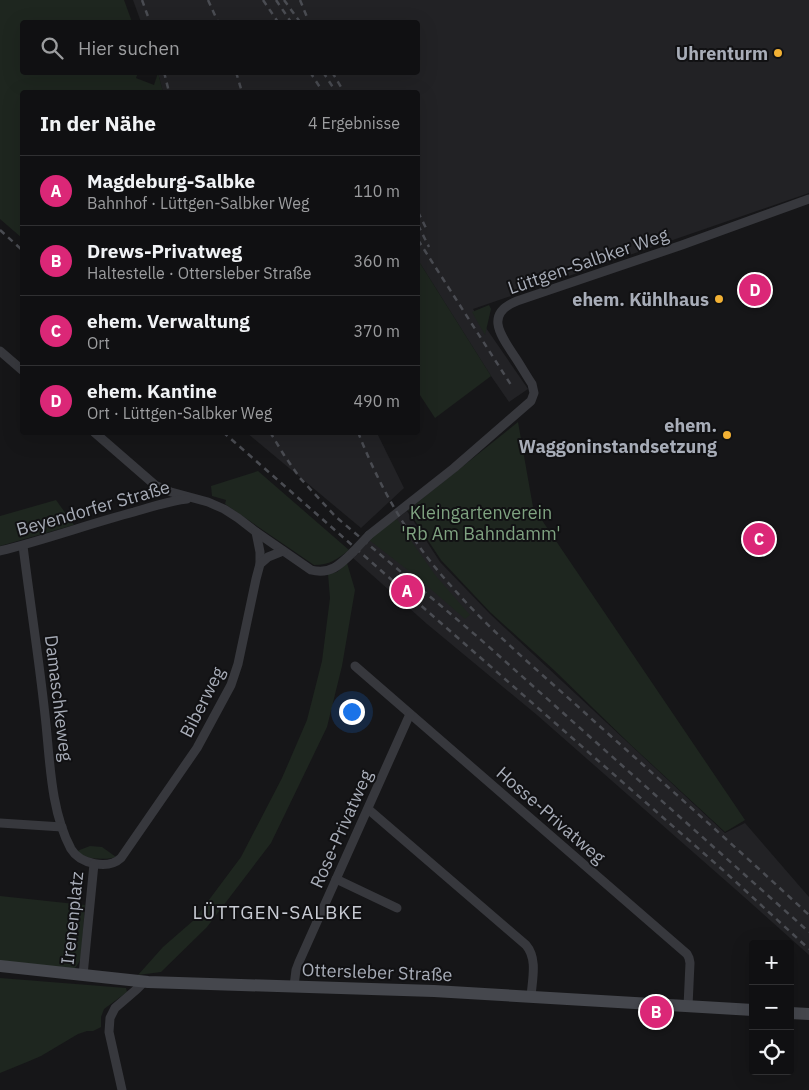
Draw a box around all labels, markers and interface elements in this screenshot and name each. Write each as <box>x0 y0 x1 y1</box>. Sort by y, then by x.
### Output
search box <box>20 20 420 75</box>
icon: search <box>38 34 66 62</box>
text: Hier suchen <box>78 36 180 60</box>
place label: Uhrenturm <box>676 42 768 65</box>
marker: Uhrenturm <box>772 47 784 59</box>
text: In der Nähe <box>40 109 156 137</box>
text: 4 Ergebnisse <box>308 113 400 133</box>
text: Magdeburg-Salbke <box>87 169 255 193</box>
text: A <box>51 181 61 201</box>
text: 110 m <box>353 181 400 201</box>
text: Bahnhof · Lüttgen-Salbker Weg <box>87 193 310 213</box>
street label: Lüttgen-Salbker Weg <box>505 223 672 299</box>
text: Drews-Privatweg <box>87 239 242 263</box>
text: B <box>51 251 61 271</box>
text: 360 m <box>353 251 400 271</box>
text: Haltestelle · Ottersleber Straße <box>87 263 312 283</box>
pin: D <box>739 271 771 309</box>
place label: ehem. Kühlhaus <box>572 288 709 311</box>
marker: ehem. Kühlhaus <box>713 293 725 305</box>
text: ehem. Verwaltung <box>87 309 250 333</box>
text: C <box>51 321 61 341</box>
text: 370 m <box>353 321 400 341</box>
text: Ort <box>87 333 110 353</box>
text: ehem. Kantine <box>87 379 217 403</box>
text: D <box>50 391 62 411</box>
text: 490 m <box>353 391 400 411</box>
text: Ort · Lüttgen-Salbker Weg <box>87 403 272 423</box>
place label: ehem. Waggoninstandsetzung <box>519 414 717 458</box>
marker: ehem. Waggoninstandsetzung <box>721 429 733 441</box>
street label: Beyendorfer Straße <box>14 475 172 541</box>
park label: Kleingartenverein 'Rb Am Bahndamm' <box>401 501 561 545</box>
pin: C <box>743 520 775 558</box>
pin: A <box>391 572 423 610</box>
street label: Damaschkeweg <box>40 633 78 763</box>
street label: Biberweg <box>174 662 230 741</box>
your location <box>339 699 365 725</box>
street label: Hosse-Privatweg <box>492 761 611 869</box>
street label: Rose-Privatweg <box>305 766 378 892</box>
street label: Irenenplatz <box>56 870 88 966</box>
district label: LÜTTGEN-SALBKE <box>193 900 363 924</box>
map controls <box>749 940 794 1075</box>
button: + <box>749 940 794 985</box>
street label: Ottersleber Straße <box>301 958 453 986</box>
button: − <box>749 985 794 1030</box>
pin: B <box>640 993 672 1031</box>
button: locate <box>749 1030 794 1075</box>

